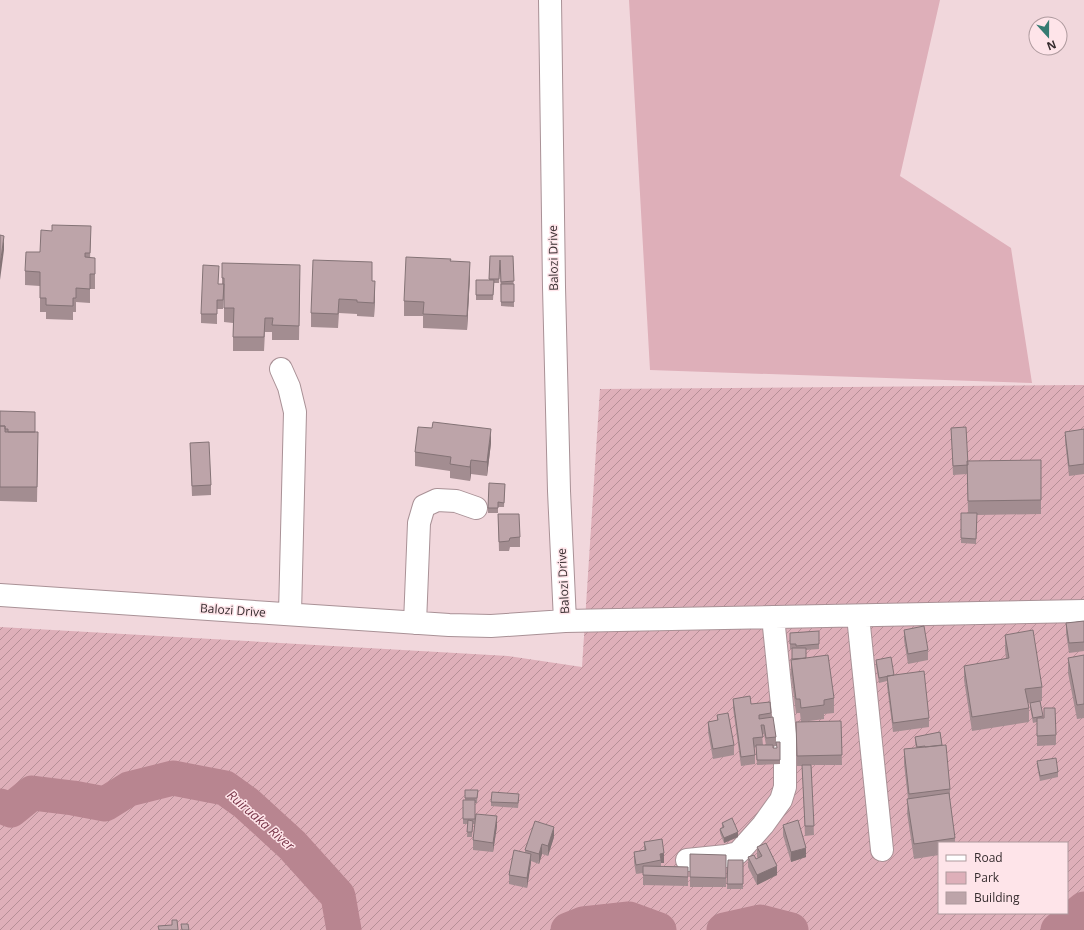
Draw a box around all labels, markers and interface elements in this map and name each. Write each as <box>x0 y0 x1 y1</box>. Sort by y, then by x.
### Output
north arrow <box>1028 16 1068 56</box>
text: N <box>1045 37 1059 54</box>
street label: Balozi Drive <box>544 225 562 291</box>
street label: Balozi Drive <box>553 547 573 614</box>
street label: Balozi Drive <box>200 599 267 621</box>
water label: Ruiruaka River <box>224 786 299 855</box>
legend <box>938 842 1068 914</box>
text: Road <box>974 849 1003 866</box>
text: Park <box>974 869 1000 886</box>
text: Building <box>974 889 1020 906</box>

